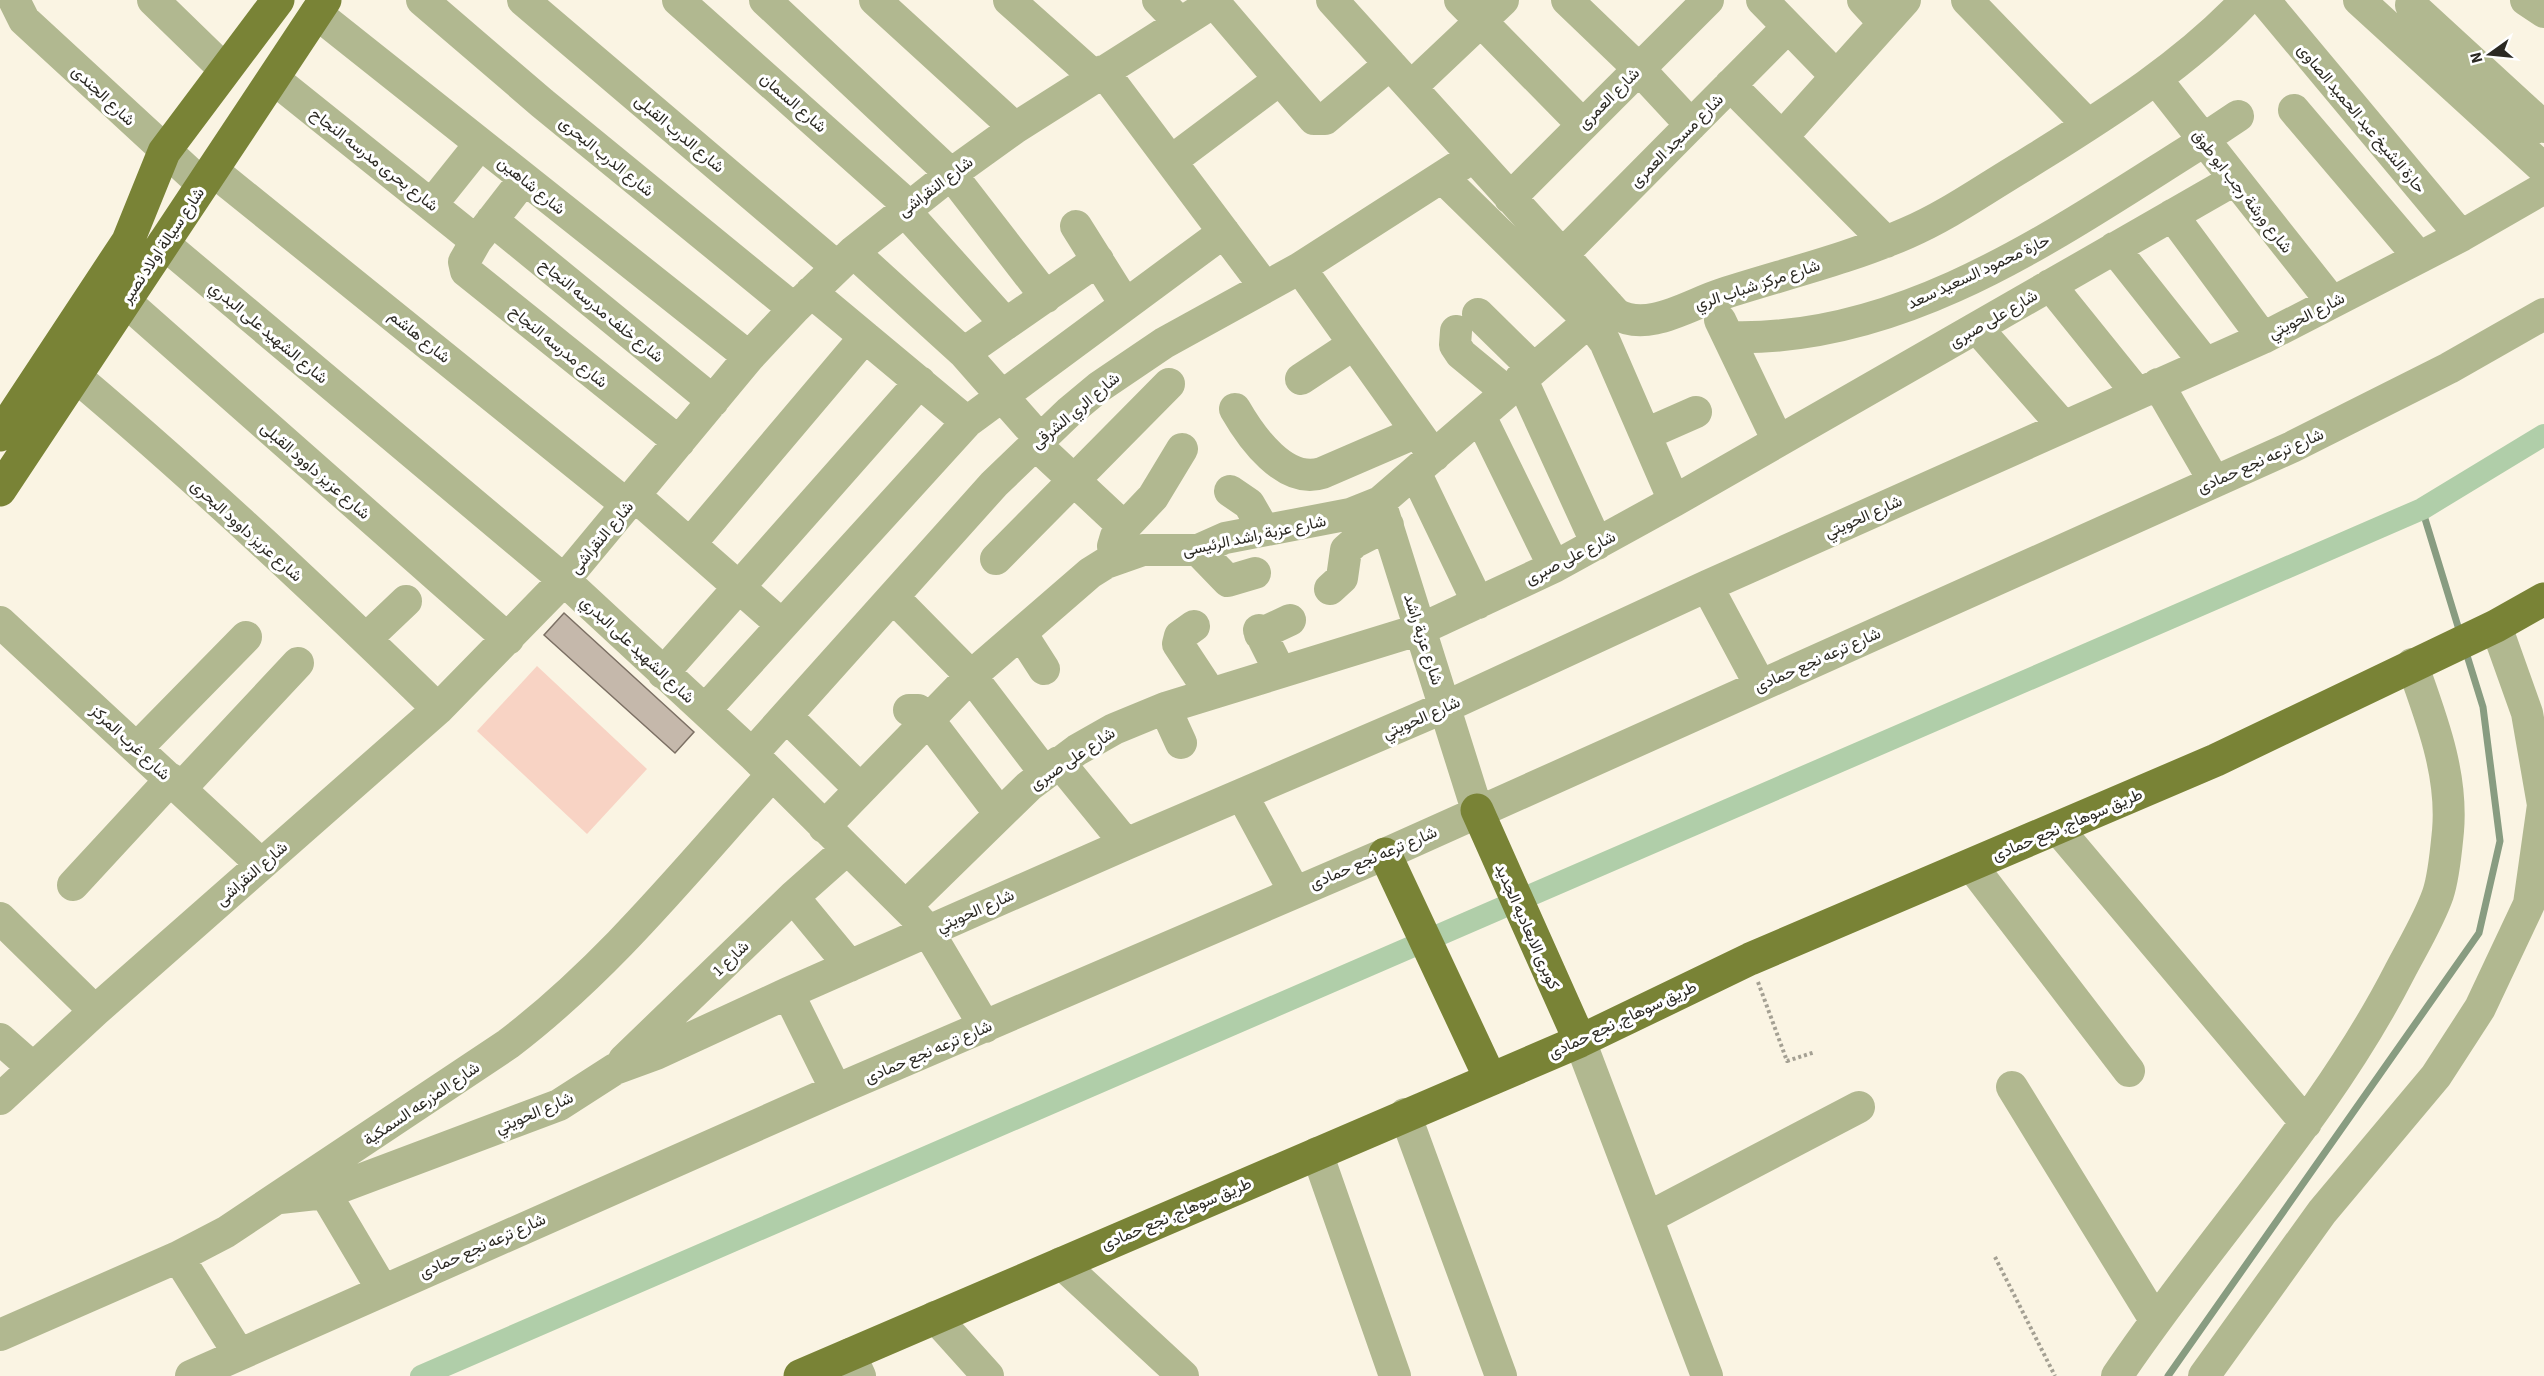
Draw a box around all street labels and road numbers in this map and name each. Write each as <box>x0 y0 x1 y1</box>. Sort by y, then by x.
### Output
street label: حارة الشيخ عبد الحميد الصاوى <box>2292 39 2430 198</box>
street label: شارع الجندى <box>67 60 140 131</box>
street label: شارع العمرى <box>1573 63 1645 135</box>
street label: شارع السمان <box>755 68 831 138</box>
street label: شارع مسجد العمرى <box>1625 89 1728 192</box>
street label: شارع الدرب القبلى <box>630 90 729 178</box>
street label: شارع بحرى مدرسه النجاح <box>306 103 443 217</box>
street label: شارع الدرب البحرى <box>554 112 658 202</box>
street label: شارع ورشة رجب ابو طوق <box>2187 125 2297 258</box>
street label: شارع النقراشى <box>893 151 978 222</box>
street label: شارع شاهين <box>493 152 570 220</box>
street label: شارع سيالة اولاد نصير <box>115 183 210 309</box>
street label: حارة محمود السعيد سعد <box>1903 229 2054 315</box>
street label: شارع خلف مدرسه النجاح <box>535 254 668 368</box>
street label: شارع مركز شباب الري <box>1692 254 1823 317</box>
street label: شارع الشهيد على البدري <box>203 277 332 391</box>
street label: شارع على صبرى <box>1945 285 2042 353</box>
street label: شارع الحويتي <box>2265 287 2349 346</box>
street label: شارع مدرسه النجاح <box>505 300 612 393</box>
street label: شارع هاشم <box>384 305 455 368</box>
street label: شارع الري الشرقى <box>1027 367 1126 456</box>
street label: شارع عزيز داوود القبلى <box>256 417 375 525</box>
street label: شارع ترعه نجع حمادى <box>2194 423 2327 499</box>
street label: شارع عزيز داوود البحرى <box>186 475 307 587</box>
street label: شارع الحويتي <box>1821 490 1907 546</box>
street label: شارع النقراشى <box>565 497 639 579</box>
street label: شارع عزبة راشد الرئيسى <box>1180 510 1328 562</box>
street label: شارع على صبرى <box>1521 526 1619 590</box>
street label: شارع الشهيد على البدري <box>574 591 699 710</box>
street label: شارع عزبة راشد <box>1398 591 1448 688</box>
street label: شارع ترعه نجع حمادى <box>1751 622 1884 698</box>
street label: شارع الحويتي <box>1379 691 1465 747</box>
street label: شارع غرب المركز <box>85 699 175 785</box>
street label: شارع على صبرى <box>1025 722 1120 796</box>
street label: طريق سوهاج, نجع حمادى <box>1989 783 2146 867</box>
street label: شارع ترعه نجع حمادى <box>1306 821 1440 895</box>
street label: شارع النقراشى <box>211 836 292 911</box>
street label: كوبرى الابعاديه الجديد <box>1489 860 1565 993</box>
street label: شارع الحويتي <box>933 884 1019 940</box>
street label: شارع 1 <box>707 936 754 982</box>
street label: طريق سوهاج, نجع حمادى <box>1545 976 1700 1064</box>
street label: شارع ترعه نجع حمادى <box>861 1015 995 1089</box>
street label: شارع المزرعه السمكية <box>359 1057 484 1151</box>
street label: شارع الحويتي <box>492 1087 578 1141</box>
street label: طريق سوهاج, نجع حمادى <box>1098 1172 1255 1256</box>
street label: شارع ترعه نجع حمادى <box>416 1208 549 1284</box>

